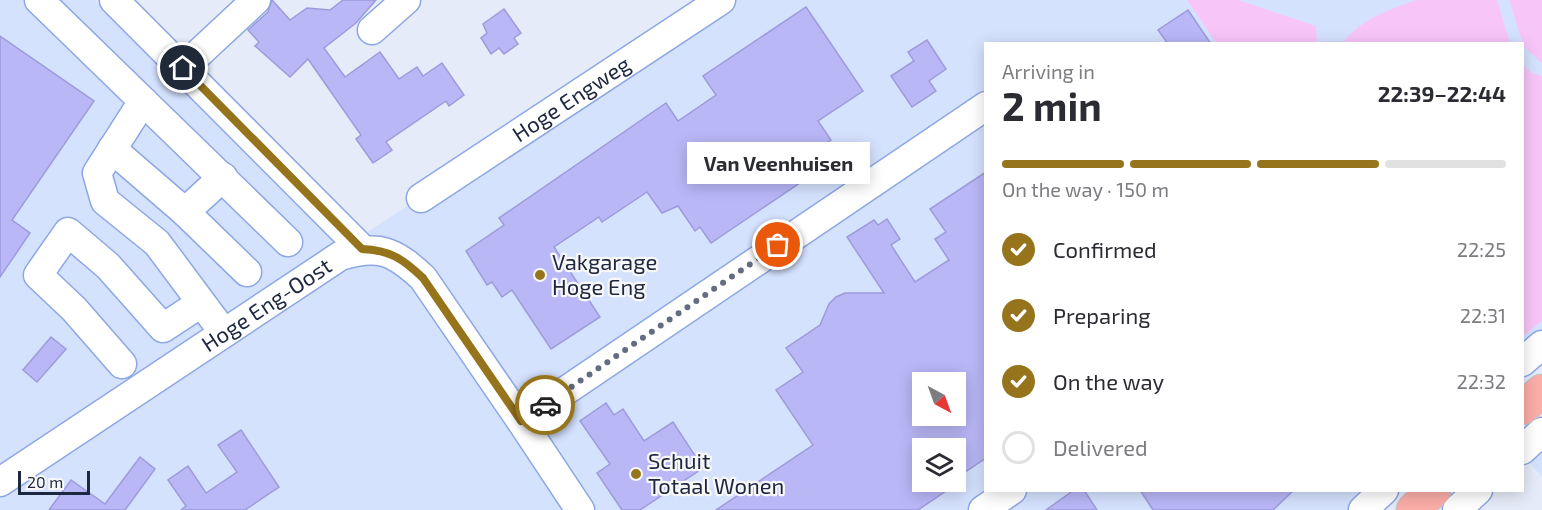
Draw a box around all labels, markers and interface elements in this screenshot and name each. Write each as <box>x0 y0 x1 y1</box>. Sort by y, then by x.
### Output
pin <box>157 42 208 93</box>
street label: Hoge Engweg <box>507 50 634 146</box>
icon: home <box>166 51 199 84</box>
text: Arriving in <box>1002 59 1095 83</box>
text: 22:39–22:44 <box>1378 80 1506 106</box>
text: 2 min <box>1002 82 1102 129</box>
callout: Van Veenhuisen <box>686 143 870 185</box>
text: Van Veenhuisen <box>704 151 853 175</box>
text: On the way · 150 m <box>1002 177 1169 201</box>
pin <box>752 219 803 270</box>
icon: bag <box>761 228 794 261</box>
icon: check <box>1002 233 1035 266</box>
text: Confirmed <box>1053 236 1157 262</box>
text: 22:25 <box>1457 237 1506 261</box>
place label: Vakgarage Hoge Eng <box>552 248 657 299</box>
street label: Hoge Eng-Oost <box>196 252 336 356</box>
marker: Vakgarage Hoge Eng <box>533 268 547 282</box>
icon: check <box>1002 299 1035 332</box>
text: Preparing <box>1053 302 1151 328</box>
text: 22:31 <box>1460 303 1506 327</box>
icon: check <box>1002 365 1035 398</box>
text: On the way <box>1053 368 1164 394</box>
text: 22:32 <box>1456 369 1506 393</box>
north arrow <box>912 372 966 426</box>
map controls <box>912 372 966 492</box>
courier <box>515 375 575 435</box>
icon: car <box>529 389 562 422</box>
text: Delivered <box>1053 434 1148 460</box>
button: layers <box>912 438 966 492</box>
place label: Schuit Totaal Wonen <box>648 447 784 498</box>
marker: Schuit Totaal Wonen <box>629 467 643 481</box>
scale bar <box>18 468 90 496</box>
text: 20 m <box>27 472 63 491</box>

